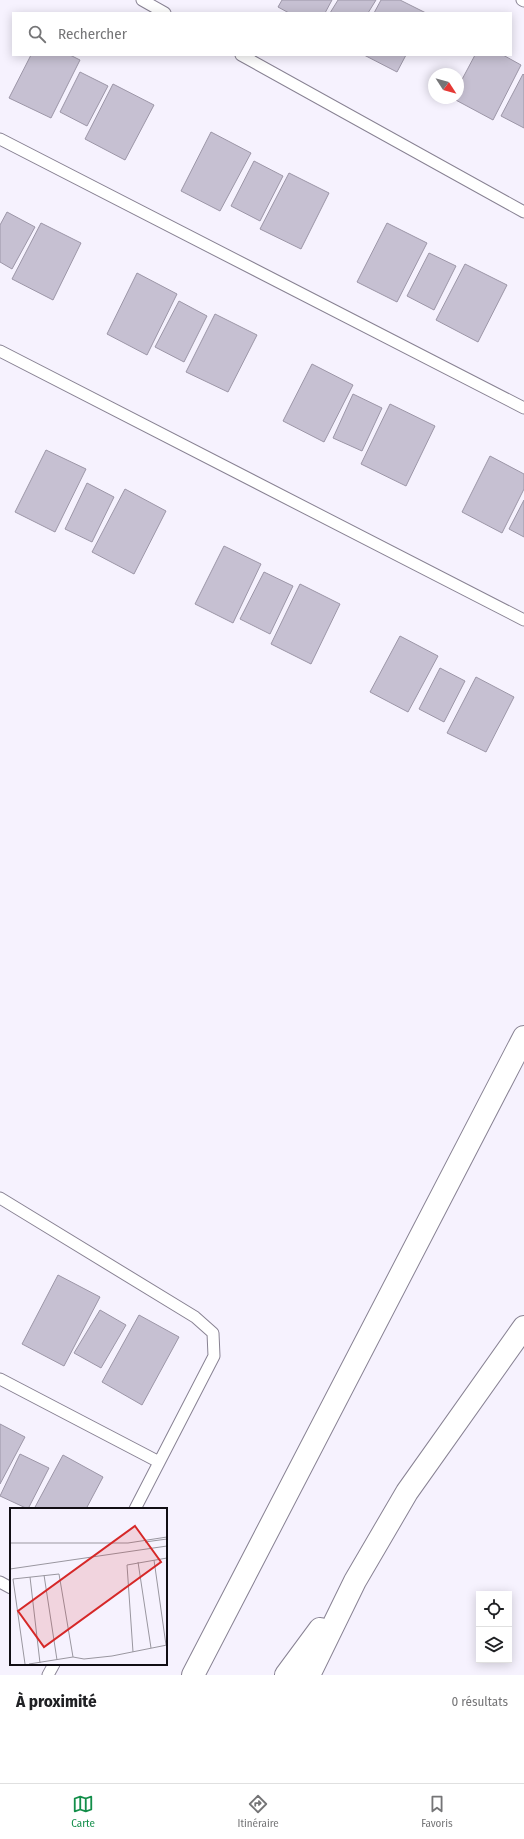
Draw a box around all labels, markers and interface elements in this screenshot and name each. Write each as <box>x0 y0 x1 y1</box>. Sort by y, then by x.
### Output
search box <box>12 12 512 56</box>
icon: search <box>26 23 48 45</box>
text: Rechercher <box>58 25 127 43</box>
north arrow <box>428 68 464 104</box>
inset map <box>10 1508 167 1665</box>
map controls <box>476 1591 512 1663</box>
button: locate <box>476 1591 512 1627</box>
button: layers <box>476 1627 512 1663</box>
text: À proximité <box>16 1691 97 1712</box>
text: 0 résultats <box>451 1694 508 1709</box>
tab: Carte <box>71 1793 95 1830</box>
tab: Itinéraire <box>238 1793 279 1830</box>
tab: Favoris <box>421 1793 453 1830</box>

